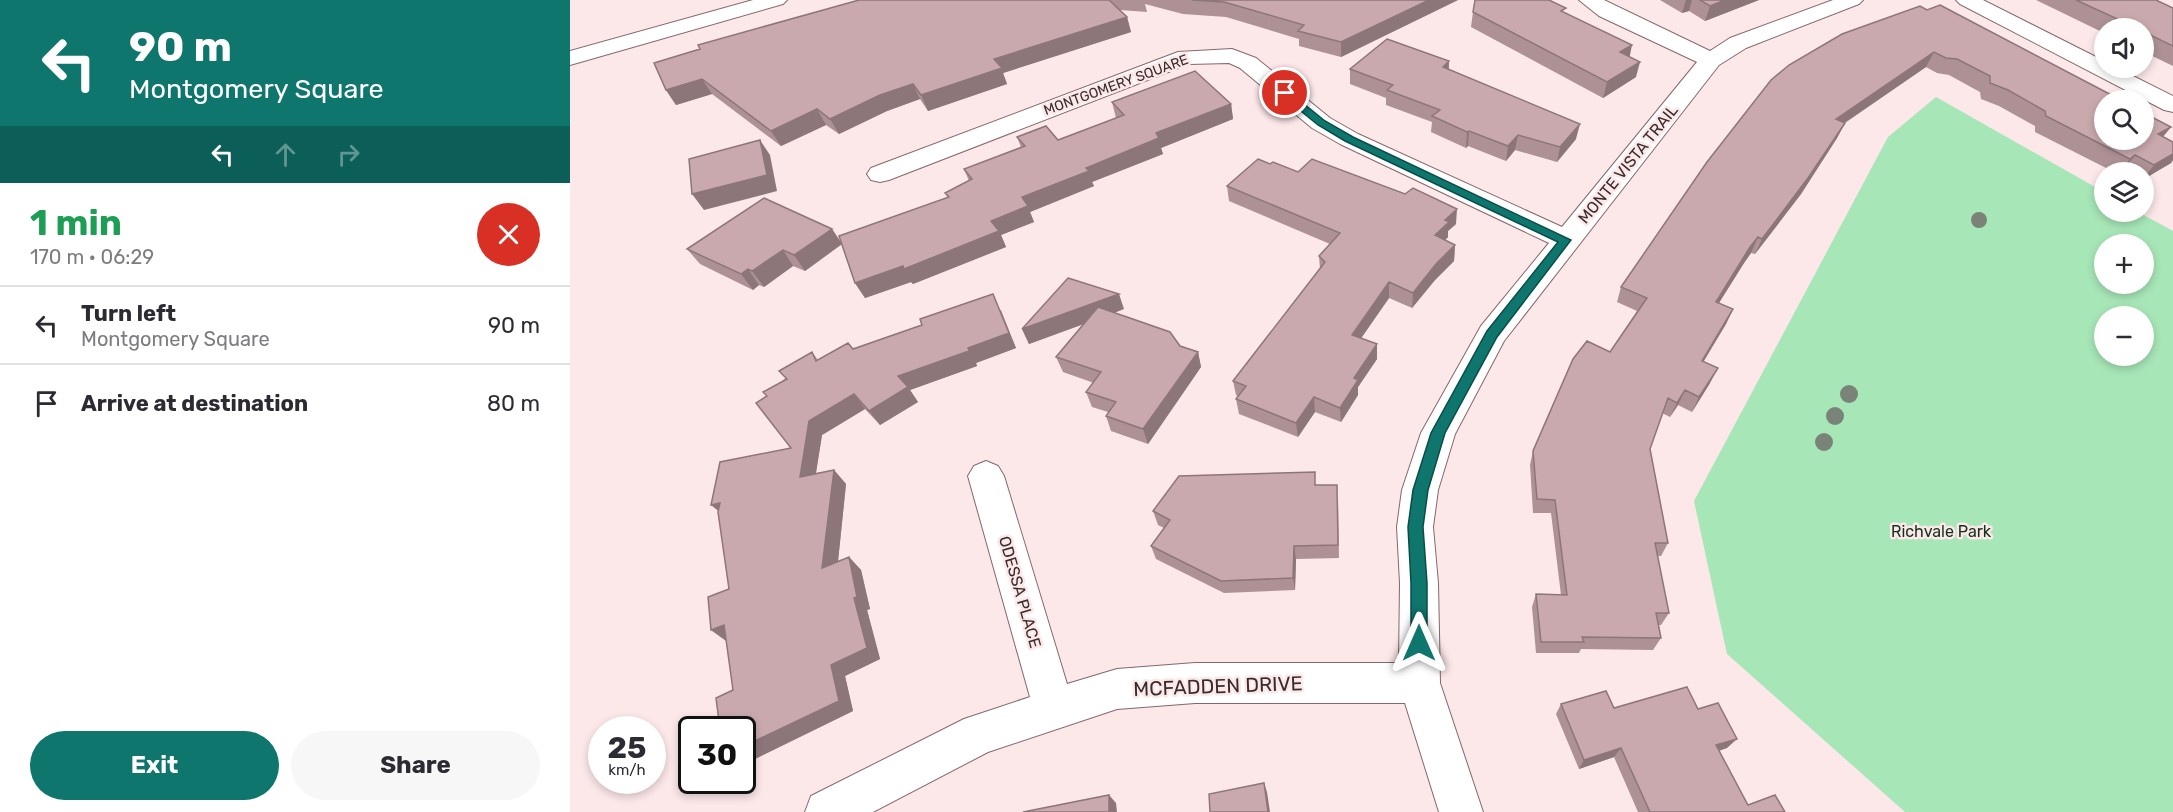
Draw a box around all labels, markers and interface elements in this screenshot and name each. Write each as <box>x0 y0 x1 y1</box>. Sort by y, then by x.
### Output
map controls <box>2094 18 2154 366</box>
button: sound <box>2094 18 2154 78</box>
text: 90 m <box>129 22 232 72</box>
icon: left <box>30 24 108 102</box>
street label: MONTGOMERY SQUARE <box>1041 51 1191 119</box>
pin <box>1259 67 1310 118</box>
text: Montgomery Square <box>129 73 384 105</box>
icon: arrive <box>1268 76 1301 109</box>
button: search <box>2094 90 2154 150</box>
street label: MONTE VISTA TRAIL <box>1574 101 1682 227</box>
icon: left <box>206 138 239 171</box>
icon: ahead <box>269 138 302 171</box>
icon: right <box>332 138 365 171</box>
button: layers <box>2094 162 2154 222</box>
text: 1 min <box>30 201 122 244</box>
button: close <box>477 203 540 266</box>
button: + <box>2094 234 2154 294</box>
text: 170 m · 06:29 <box>30 245 154 269</box>
text: Turn left <box>81 300 176 327</box>
button: − <box>2094 306 2154 366</box>
icon: left <box>30 309 63 342</box>
text: 90 m <box>488 312 540 339</box>
text: Montgomery Square <box>81 327 270 351</box>
icon: arrive <box>30 387 63 420</box>
text: Arrive at destination <box>81 390 308 417</box>
text: 80 m <box>487 390 540 417</box>
park label: Richvale Park <box>1891 522 1992 541</box>
street label: ODESSA PLACE <box>995 534 1045 650</box>
position arrow <box>1387 611 1451 675</box>
street label: MCFADDEN DRIVE <box>1133 671 1303 701</box>
speed limit sign: 30 <box>678 716 756 794</box>
text: 25 <box>608 730 646 766</box>
button: Exit <box>30 731 279 800</box>
button: Share <box>291 731 540 800</box>
text: km/h <box>608 761 646 779</box>

